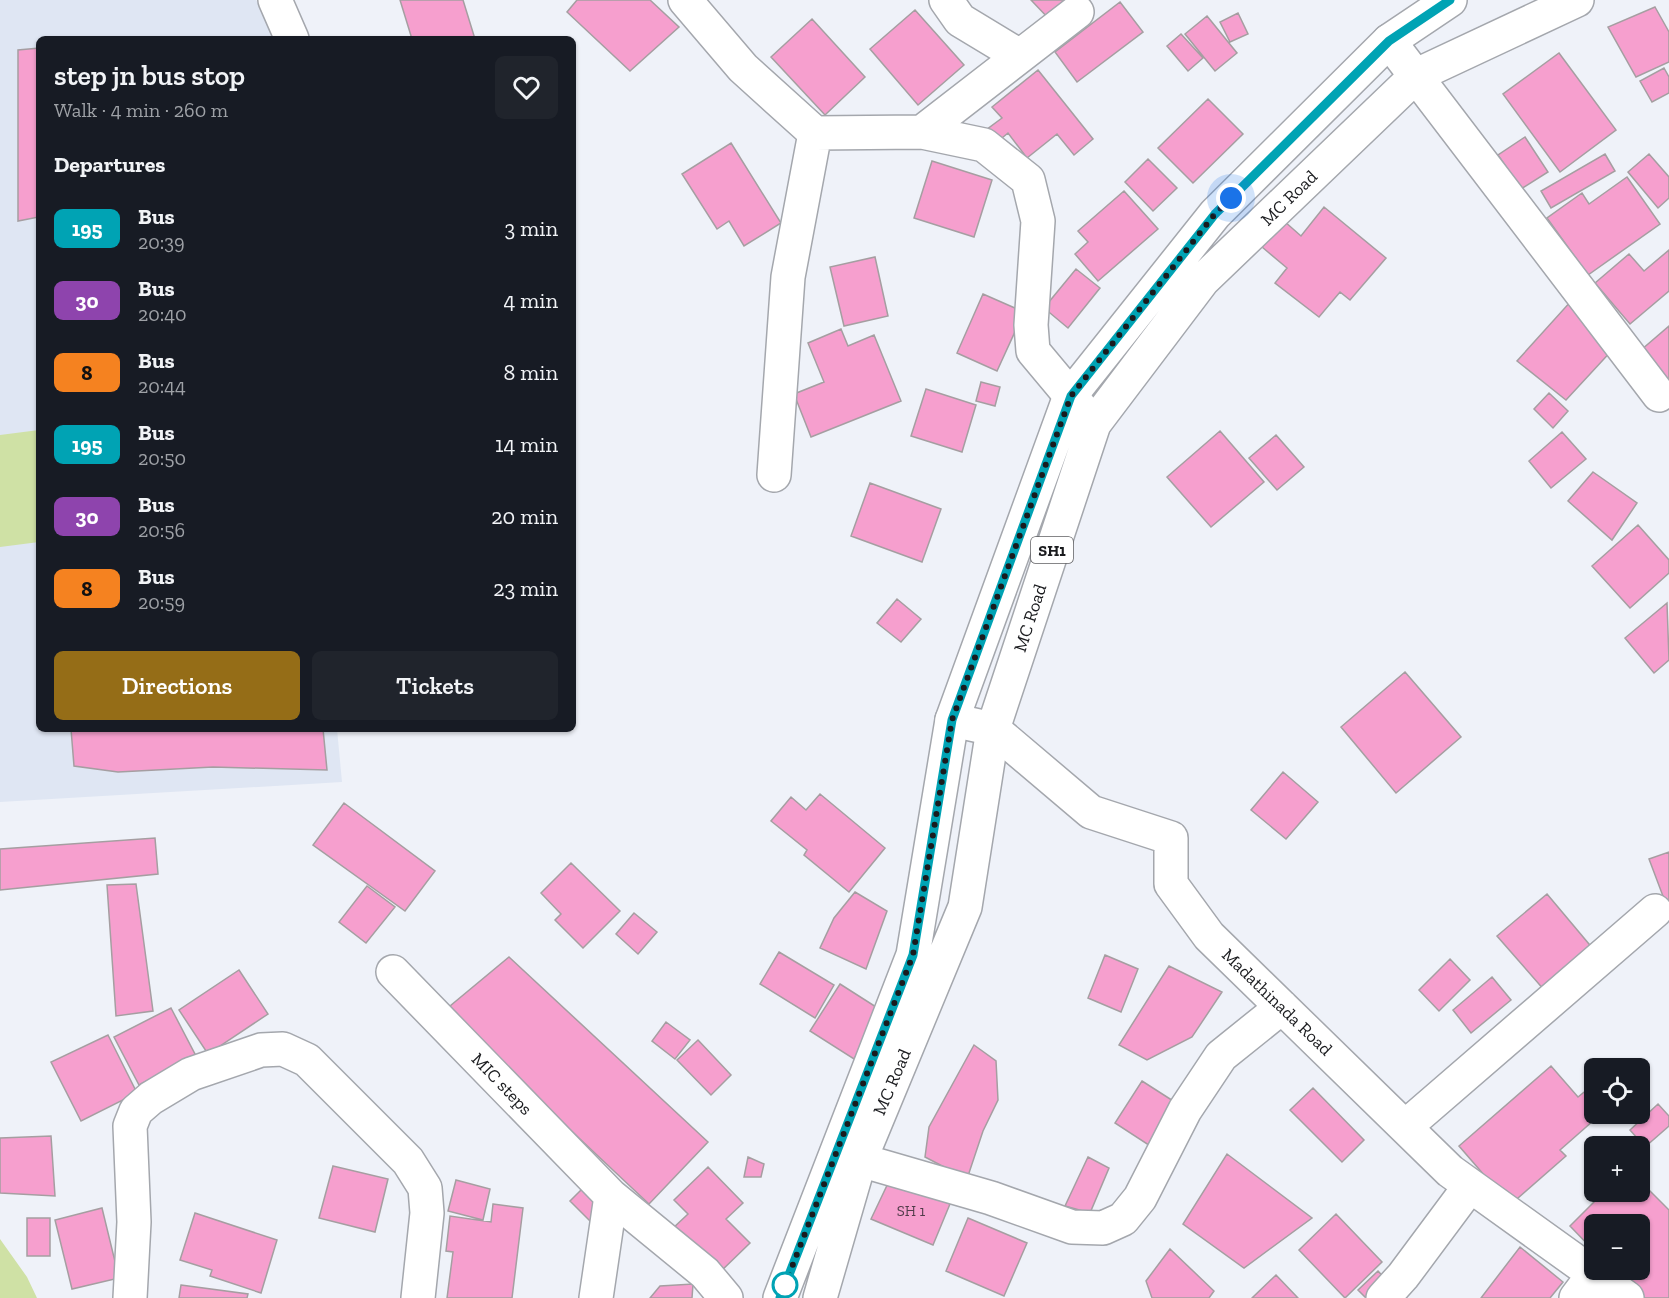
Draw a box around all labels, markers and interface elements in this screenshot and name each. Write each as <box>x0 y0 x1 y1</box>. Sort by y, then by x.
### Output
button: heart <box>495 56 558 119</box>
text: step jn bus stop <box>54 59 245 92</box>
text: Walk · 4 min · 260 m <box>54 98 228 122</box>
text: Departures <box>54 151 165 178</box>
street label: MC Road <box>1256 166 1322 230</box>
your location <box>1216 183 1246 213</box>
text: Bus <box>138 203 175 230</box>
text: 3 min <box>504 215 558 242</box>
text: 195 <box>72 216 102 241</box>
text: 20:39 <box>138 230 185 254</box>
text: Bus <box>138 275 175 302</box>
text: 4 min <box>503 287 558 314</box>
text: 30 <box>75 288 99 313</box>
text: 20:40 <box>138 302 187 326</box>
text: Bus <box>138 347 175 374</box>
text: 8 min <box>503 359 558 386</box>
text: 8 <box>81 360 93 385</box>
text: 20:44 <box>138 374 186 398</box>
text: Bus <box>138 419 175 446</box>
text: 14 min <box>495 431 558 458</box>
text: 195 <box>72 432 102 457</box>
text: 20:50 <box>138 446 186 470</box>
text: Bus <box>138 491 175 518</box>
text: 20 min <box>491 503 558 530</box>
text: 30 <box>75 504 99 529</box>
text: 20:56 <box>138 518 185 542</box>
road number: SH1 <box>1031 537 1073 563</box>
text: Bus <box>138 563 175 590</box>
text: 23 min <box>493 575 558 602</box>
text: 8 <box>81 576 93 601</box>
street label: MC Road <box>1009 581 1051 655</box>
text: 20:59 <box>138 590 185 614</box>
button: Directions <box>54 651 300 720</box>
button: Tickets <box>312 651 558 720</box>
street label: Madathinada Road <box>1217 944 1337 1060</box>
street label: MC Road <box>868 1045 916 1119</box>
street label: MIC steps <box>467 1048 537 1120</box>
map controls <box>1584 1058 1650 1280</box>
button: locate <box>1584 1058 1650 1124</box>
button: + <box>1584 1136 1650 1202</box>
house number: SH 1 <box>897 1202 925 1220</box>
button: − <box>1584 1214 1650 1280</box>
unlabelled marker <box>772 1272 798 1298</box>

